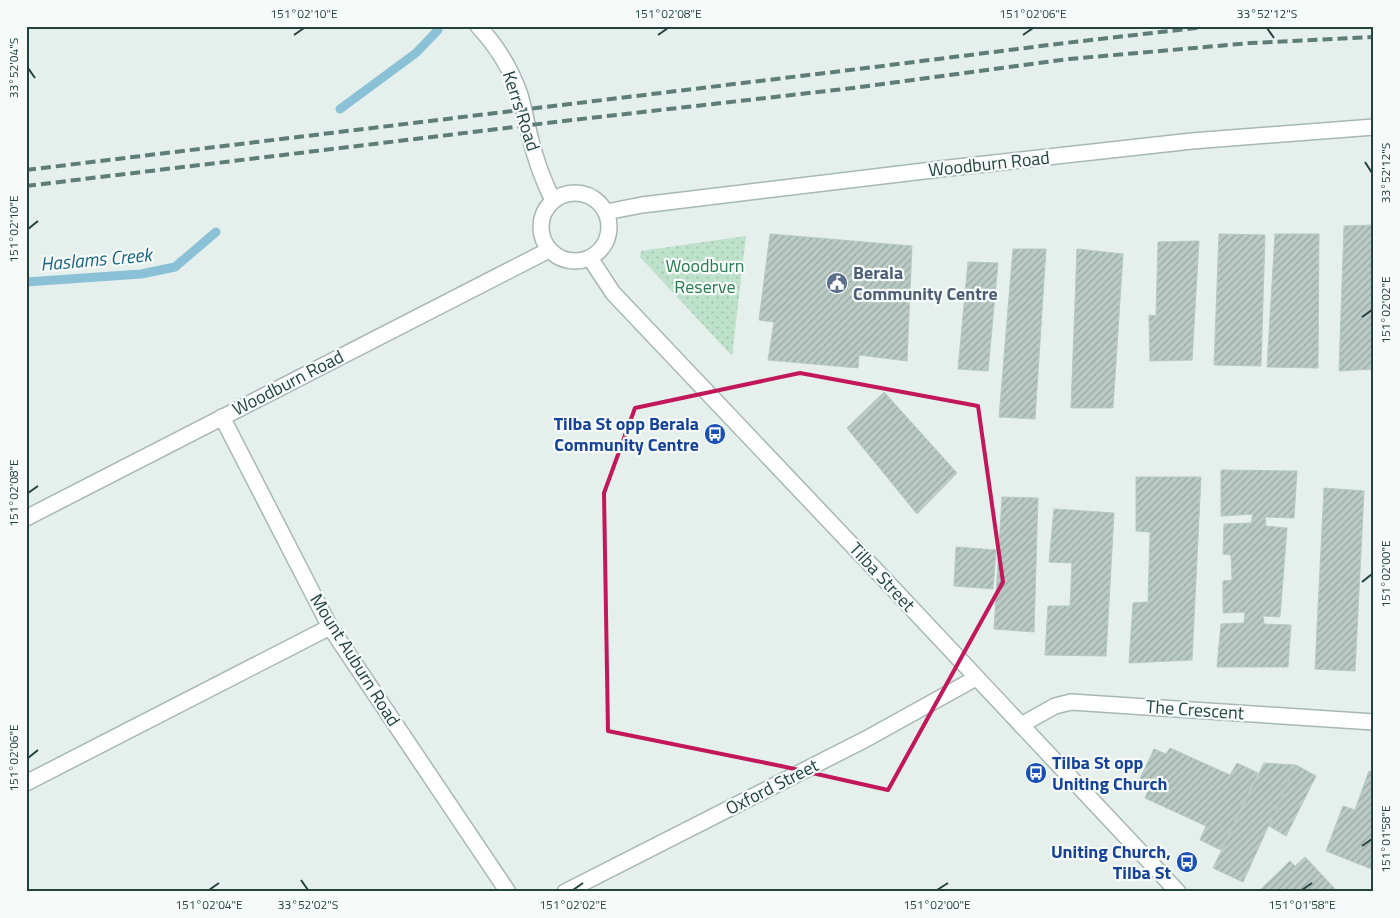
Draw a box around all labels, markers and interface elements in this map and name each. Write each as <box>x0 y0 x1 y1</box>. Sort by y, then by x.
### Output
text: 151°02'10"E <box>270 4 338 23</box>
text: 151°02'08"E <box>634 4 702 23</box>
text: 151°02'06"E <box>999 4 1067 23</box>
text: 33°52'12"S <box>1237 4 1297 23</box>
text: 33°52'04"S <box>4 38 23 98</box>
street label: Kerrs Road <box>496 67 547 154</box>
text: 33°52'12"S <box>1376 143 1395 203</box>
street label: Woodburn Road <box>927 144 1051 183</box>
text: 151°02'10"E <box>4 195 23 263</box>
water label: Haslams Creek <box>39 239 155 278</box>
park label: Woodburn Reserve <box>665 252 745 300</box>
place label: Berala Community Centre <box>853 259 998 307</box>
public building icon: Berala Community Centre <box>825 271 849 295</box>
text: 151°02'02"E <box>1376 276 1395 344</box>
street label: Woodburn Road <box>227 343 348 422</box>
place label: Tilba St opp Berala Community Centre <box>554 410 699 458</box>
bus stop icon: Tilba St opp Berala Community Centre <box>703 422 727 446</box>
text: 151°02'08"E <box>4 459 23 527</box>
street label: Tilba Street <box>843 536 922 618</box>
text: 151°02'00"E <box>1376 540 1395 608</box>
street label: Mount Auburn Road <box>304 588 407 731</box>
street label: The Crescent <box>1145 693 1246 726</box>
text: 151°02'06"E <box>4 724 23 792</box>
place label: Tilba St opp Uniting Church <box>1052 749 1167 797</box>
street label: Oxford Street <box>721 751 824 822</box>
bus stop icon: Tilba St opp Uniting Church <box>1024 761 1048 785</box>
text: 151°01'58"E <box>1376 805 1395 873</box>
place label: Uniting Church, Tilba St <box>1051 838 1171 886</box>
bus stop icon: Uniting Church, Tilba St <box>1175 850 1199 874</box>
text: 151°02'04"E <box>175 895 243 914</box>
text: 33°52'02"S <box>278 895 338 914</box>
text: 151°02'02"E <box>539 895 607 914</box>
text: 151°02'00"E <box>903 895 971 914</box>
text: 151°01'58"E <box>1268 895 1336 914</box>

